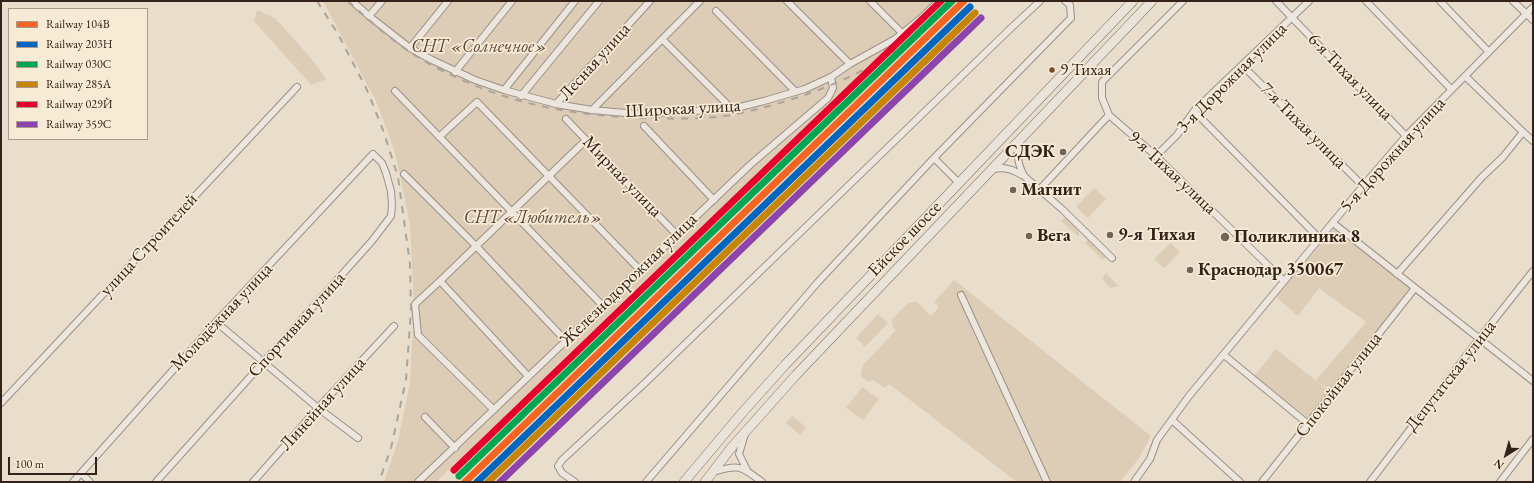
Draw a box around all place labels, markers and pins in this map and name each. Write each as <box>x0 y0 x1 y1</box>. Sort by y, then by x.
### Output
place label: 9 Тихая <box>1060 60 1112 80</box>
marker: 9 Тихая <box>1047 65 1057 75</box>
place label: СДЭК <box>1005 141 1055 163</box>
marker: СДЭК <box>1058 147 1068 157</box>
place label: Магнит <box>1021 179 1081 201</box>
marker: Магнит <box>1008 185 1018 195</box>
place label: 9-я Тихая <box>1118 224 1196 246</box>
place label: Вега <box>1037 225 1071 247</box>
place label: Поликлиника 8 <box>1234 226 1360 248</box>
marker: 9-я Тихая <box>1105 230 1115 240</box>
marker: Вега <box>1024 231 1034 241</box>
marker: Поликлиника 8 <box>1219 231 1231 243</box>
place label: Краснодар 350067 <box>1198 259 1343 281</box>
marker: Краснодар 350067 <box>1185 265 1195 275</box>

